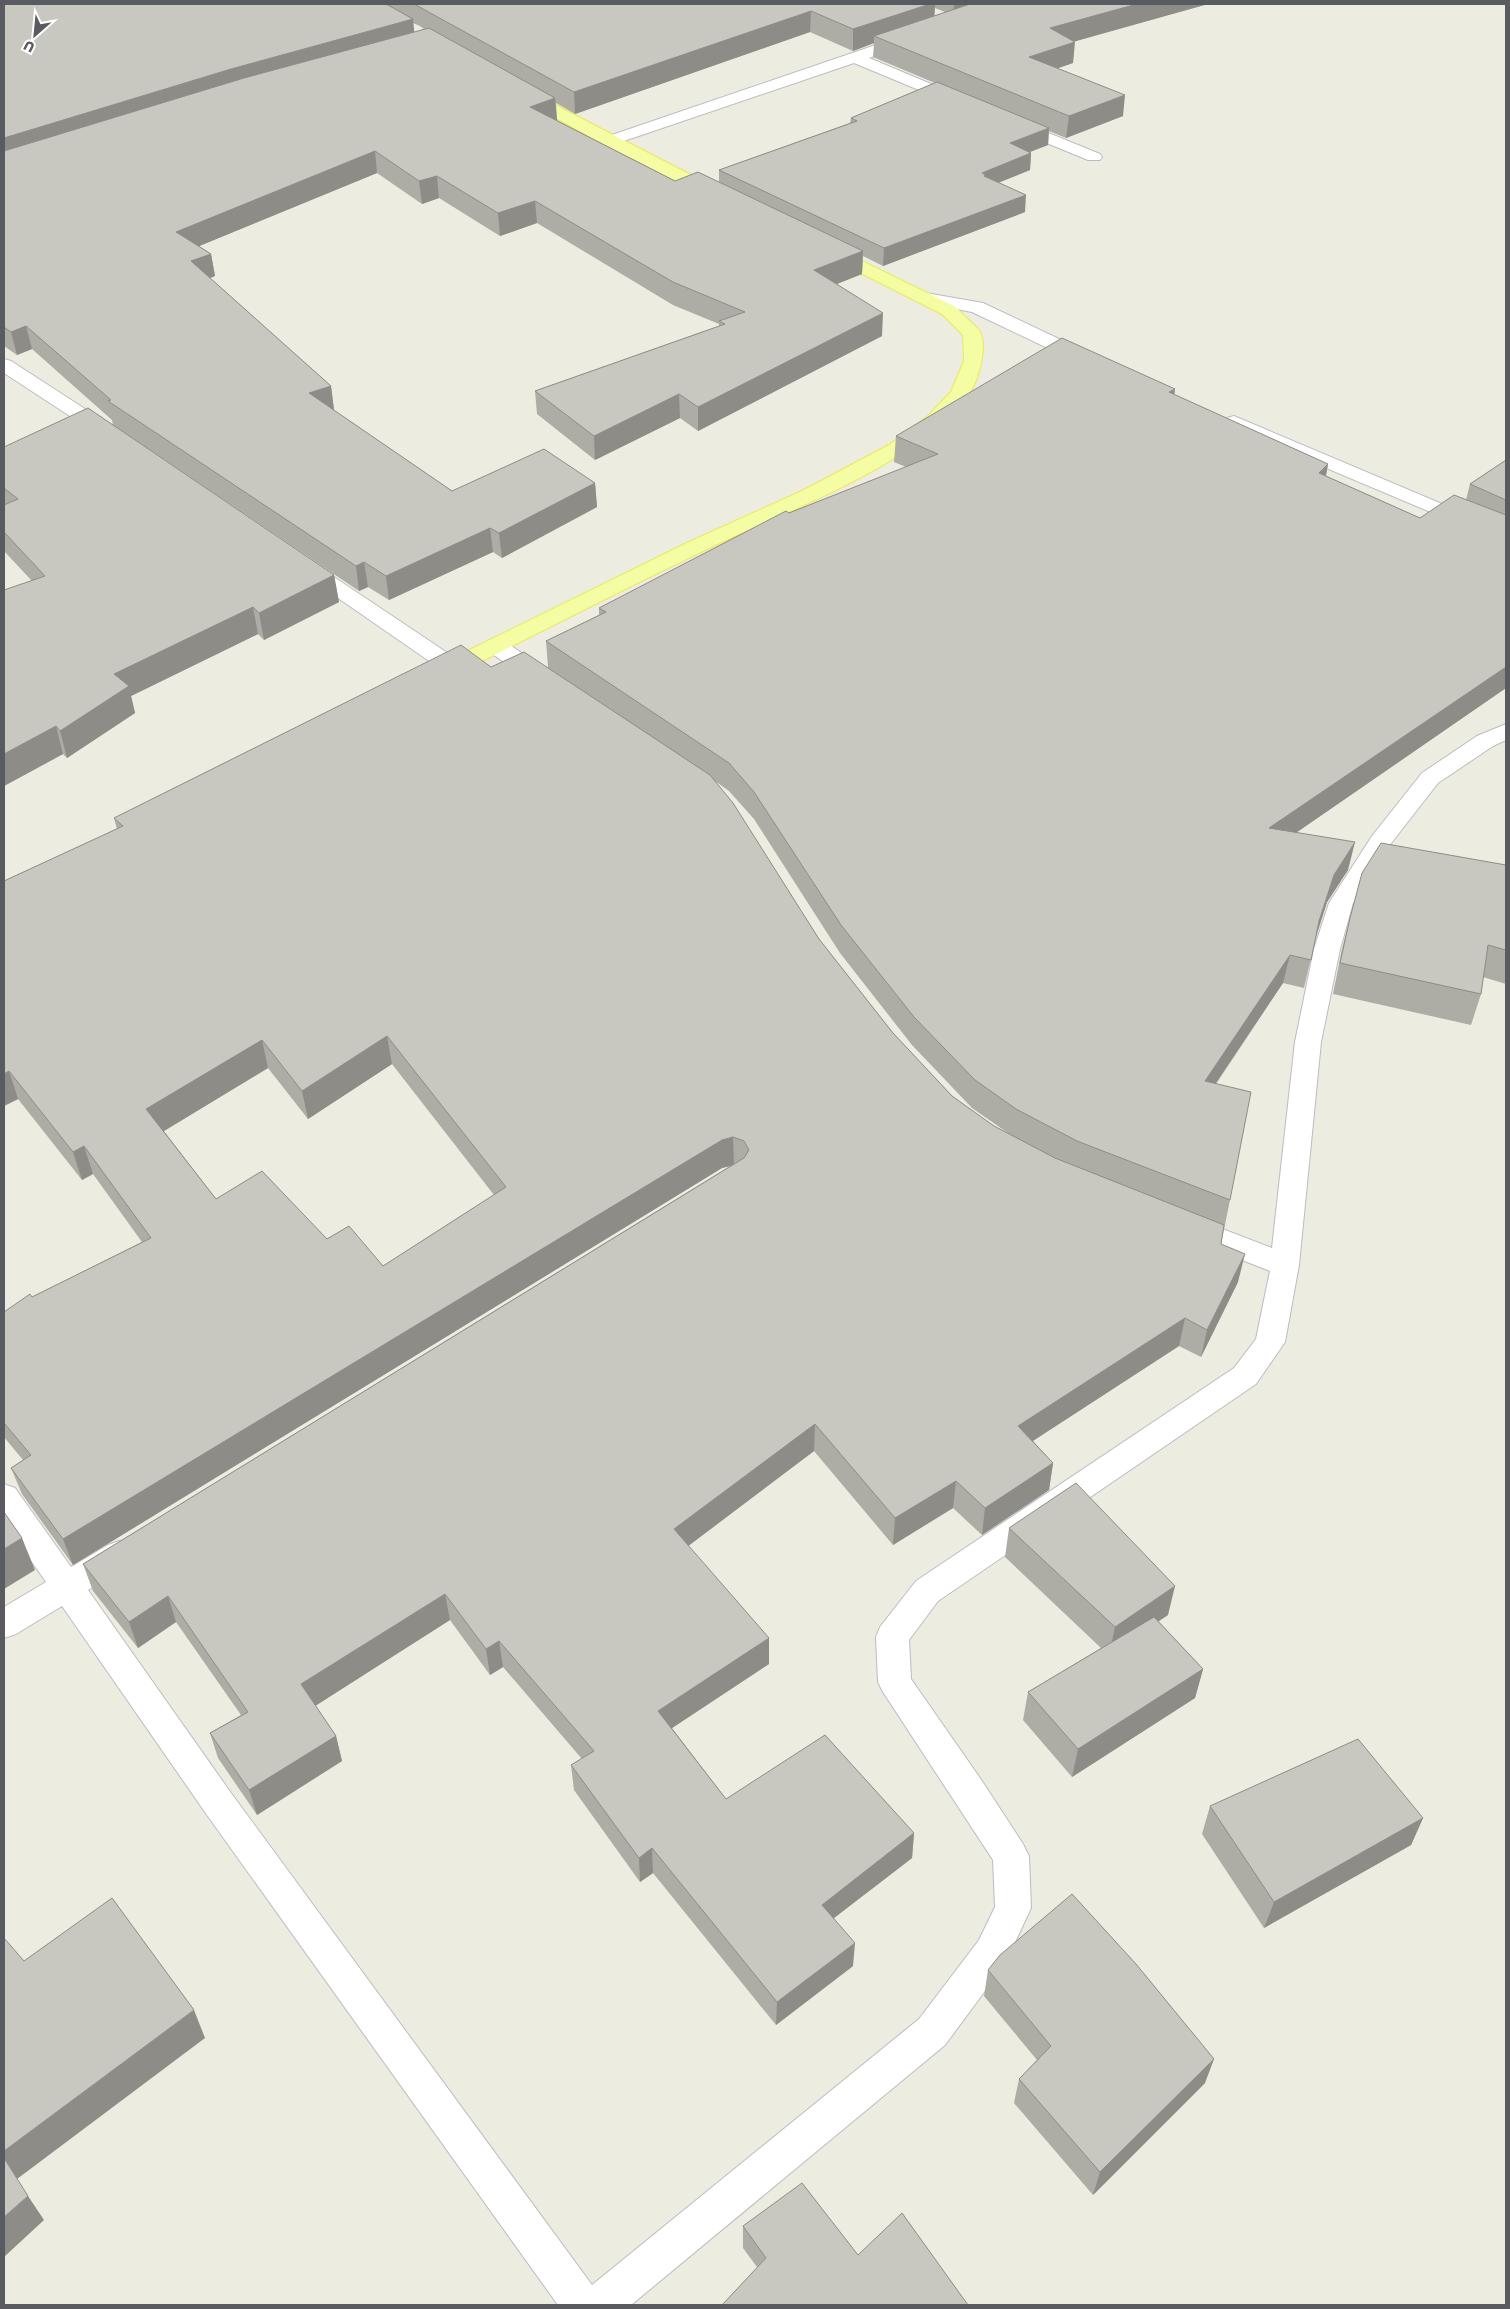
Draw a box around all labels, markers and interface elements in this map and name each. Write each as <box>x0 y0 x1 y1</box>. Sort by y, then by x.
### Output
north arrow <box>10 10 60 60</box>
text: U <box>20 35 38 58</box>

